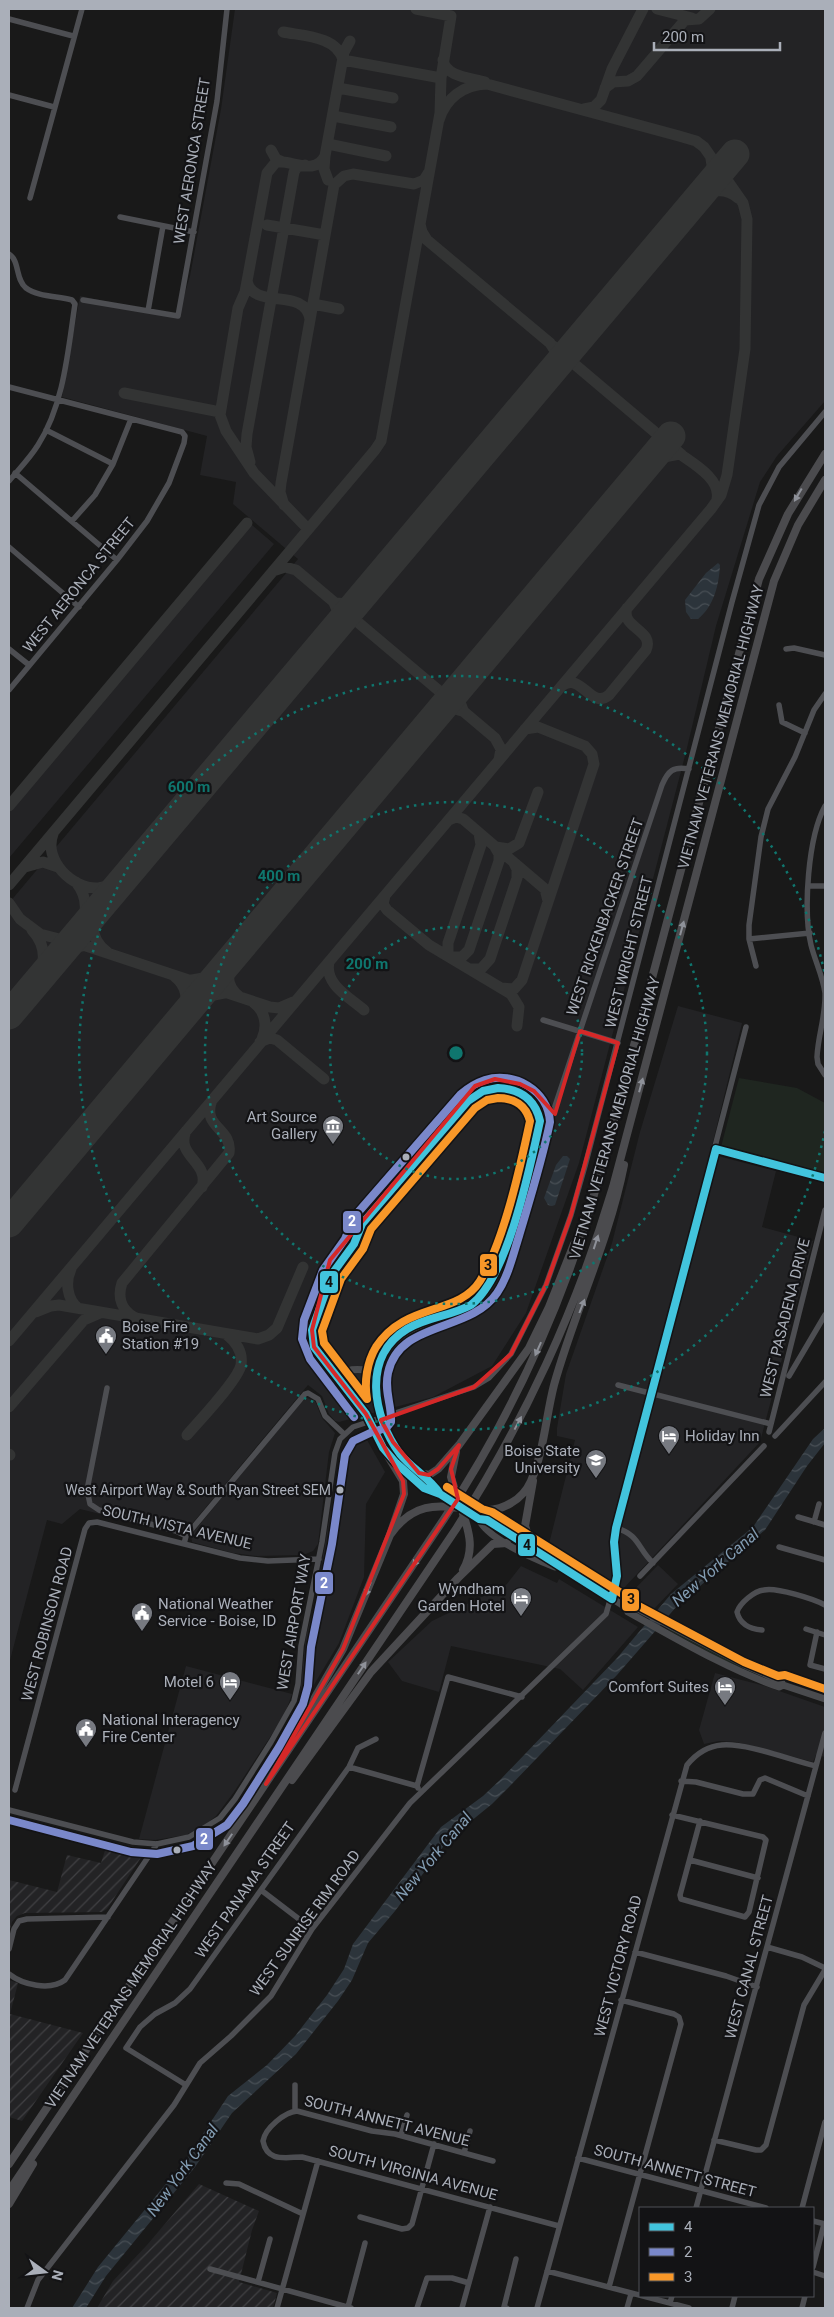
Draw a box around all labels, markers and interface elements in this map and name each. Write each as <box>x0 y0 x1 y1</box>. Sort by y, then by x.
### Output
scale bar <box>654 20 780 52</box>
text: 200 m <box>662 28 704 46</box>
street label: WEST AERONCA STREET <box>170 76 214 245</box>
one-way arrow <box>794 488 803 501</box>
street label: WEST AERONCA STREET <box>19 514 139 656</box>
street label: VIETNAM VETERANS MEMORIAL HIGHWAY <box>674 583 768 871</box>
text: 600 m <box>168 778 210 796</box>
street label: WEST RICKENBACKER STREET <box>563 816 647 1018</box>
text: 400 m <box>258 867 300 885</box>
street label: WEST WRIGHT STREET <box>601 874 657 1030</box>
one-way arrow <box>678 921 686 936</box>
text: 200 m <box>346 955 388 973</box>
street label: VIETNAM VETERANS MEMORIAL HIGHWAY <box>566 974 664 1262</box>
centre of rings <box>447 1044 465 1062</box>
one-way arrow <box>637 1078 645 1093</box>
place label: Art Source Gallery <box>247 1108 317 1143</box>
museum icon: Art Source Gallery <box>321 1114 345 1145</box>
unlabelled marker <box>401 1152 411 1162</box>
line badge: 2 <box>342 1210 362 1234</box>
text: 2 <box>348 1213 356 1229</box>
one-way arrow <box>593 1234 600 1249</box>
street label: WEST PASADENA DRIVE <box>756 1236 814 1400</box>
line badge: 3 <box>479 1253 498 1277</box>
text: 3 <box>484 1257 492 1273</box>
line badge: 4 <box>319 1270 339 1294</box>
text: 4 <box>325 1274 333 1290</box>
one-way arrow <box>579 1298 586 1313</box>
place label: Boise Fire Station #19 <box>122 1318 199 1353</box>
public building icon: Boise Fire Station #19 <box>94 1324 118 1355</box>
one-way arrow <box>534 1342 542 1356</box>
one-way arrow <box>514 1416 523 1430</box>
hotel icon: Holiday Inn <box>657 1424 681 1455</box>
place label: Holiday Inn <box>685 1427 760 1445</box>
place label: Boise State University <box>504 1442 580 1477</box>
school or university icon: Boise State University <box>584 1448 608 1479</box>
place label: West Airport Way & South Ryan Street SEM <box>65 1482 331 1498</box>
marker: West Airport Way & South Ryan Street SEM <box>335 1485 345 1495</box>
street label: SOUTH VISTA AVENUE <box>100 1501 254 1553</box>
water label: New York Canal <box>668 1524 763 1610</box>
line badge: 4 <box>517 1533 536 1557</box>
text: 4 <box>523 1537 531 1553</box>
street label: WEST ROBINSON ROAD <box>18 1545 76 1703</box>
street label: WEST AIRPORT WAY <box>273 1552 315 1692</box>
one-way arrow <box>412 1553 422 1567</box>
line badge: 2 <box>314 1571 334 1595</box>
text: 2 <box>320 1575 328 1591</box>
place label: Wyndham Garden Hotel <box>417 1580 505 1615</box>
one-way arrow <box>364 1582 372 1597</box>
hotel icon: Wyndham Garden Hotel <box>509 1586 533 1617</box>
line badge: 3 <box>621 1588 640 1612</box>
text: 3 <box>627 1591 635 1607</box>
place label: National Weather Service - Boise, ID <box>158 1595 276 1630</box>
public building icon: National Weather Service - Boise, ID <box>130 1601 154 1632</box>
one-way arrow <box>357 1662 367 1675</box>
hotel icon: Motel 6 <box>218 1670 242 1701</box>
place label: Motel 6 <box>164 1673 214 1691</box>
hotel icon: Comfort Suites <box>713 1675 737 1706</box>
place label: Comfort Suites <box>608 1678 709 1696</box>
place label: National Interagency Fire Center <box>102 1711 240 1746</box>
public building icon: National Interagency Fire Center <box>74 1717 98 1748</box>
water label: New York Canal <box>391 1808 476 1904</box>
street label: WEST PANAMA STREET <box>191 1818 299 1961</box>
line badge: 2 <box>195 1827 214 1851</box>
text: 2 <box>200 1831 208 1847</box>
one-way arrow <box>223 1833 233 1846</box>
unlabelled marker <box>172 1845 182 1855</box>
street label: WEST SUNRISE RIM ROAD <box>246 1846 364 2000</box>
street label: VIETNAM VETERANS MEMORIAL HIGHWAY <box>41 1858 221 2112</box>
street label: WEST VICTORY ROAD <box>590 1893 646 2039</box>
street label: WEST CANAL STREET <box>721 1893 777 2041</box>
street label: SOUTH ANNETT AVENUE <box>302 2092 472 2150</box>
water label: New York Canal <box>143 2120 222 2220</box>
street label: SOUTH ANNETT STREET <box>592 2141 758 2201</box>
street label: SOUTH VIRGINIA AVENUE <box>327 2142 500 2204</box>
legend <box>639 2207 814 2297</box>
text: 4 <box>684 2218 693 2236</box>
text: 2 <box>684 2243 692 2261</box>
north arrow <box>20 2247 70 2297</box>
text: 3 <box>684 2268 692 2286</box>
text: N <box>49 2269 67 2282</box>

